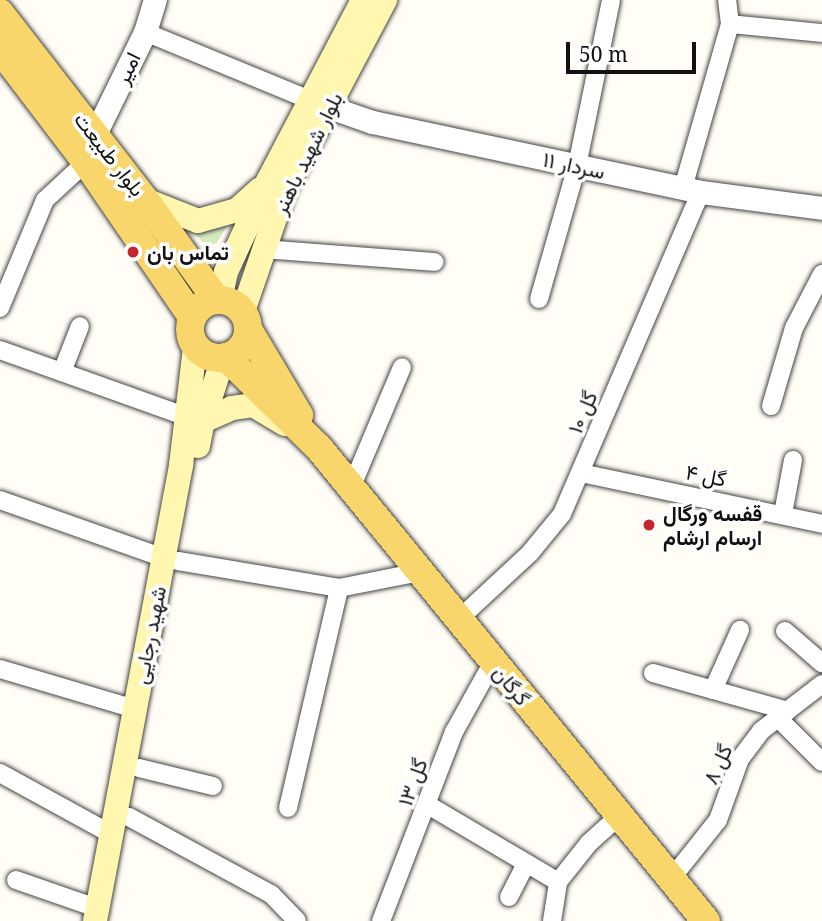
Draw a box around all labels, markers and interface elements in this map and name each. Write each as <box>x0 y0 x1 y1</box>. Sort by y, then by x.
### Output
scale bar <box>570 28 700 72</box>
text: 50 m <box>579 40 628 68</box>
street label: امیر <box>109 48 145 88</box>
street label: بلوار شهید باهنر <box>267 88 347 218</box>
street label: بلوار طبیعت <box>69 107 151 201</box>
street label: سردار ۱۱ <box>541 146 607 184</box>
place label: تماس بان <box>147 239 229 265</box>
marker: تماس بان <box>125 244 141 260</box>
street label: گل ۱۰ <box>562 387 602 437</box>
street label: گل ۴ <box>684 459 728 491</box>
place label: قفسه ورگال ارسام ارشام <box>663 500 762 550</box>
marker: قفسه ورگال ارسام ارشام <box>641 517 657 533</box>
street label: شهید رجایی <box>127 584 171 686</box>
street label: گرگان <box>488 660 536 710</box>
street label: گل ۸ <box>697 740 737 788</box>
street label: گل ۱۳ <box>392 755 432 809</box>

